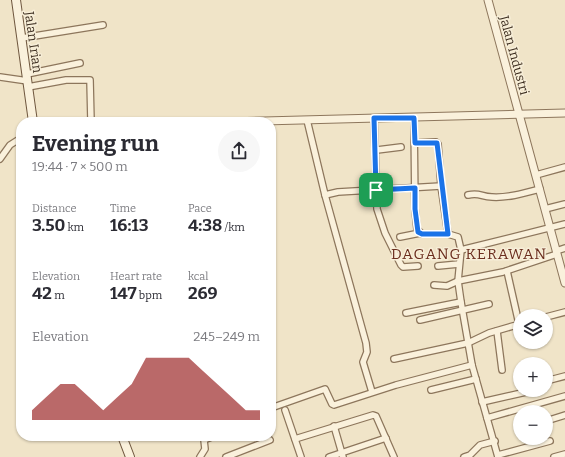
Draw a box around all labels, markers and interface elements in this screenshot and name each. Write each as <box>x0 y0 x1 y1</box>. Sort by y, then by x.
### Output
street label: Jalan Irian <box>22 9 45 74</box>
street label: Jalan Industri <box>496 13 532 97</box>
text: Evening run <box>32 130 159 157</box>
button: share <box>218 130 260 172</box>
text: 19:44 · 7 × 500 m <box>32 159 128 174</box>
pin <box>359 173 393 207</box>
icon: arrive <box>365 179 387 201</box>
text: Distance <box>32 202 77 215</box>
text: Time <box>110 202 136 215</box>
text: Pace <box>188 202 212 215</box>
text: 3.50 <box>32 215 65 236</box>
text: 16:13 <box>110 215 149 236</box>
text: 4:38 <box>188 215 222 236</box>
text: km <box>65 221 84 234</box>
text: /km <box>222 221 245 234</box>
district label: DAGANG KERAWAN <box>391 245 547 263</box>
text: Elevation <box>32 270 80 283</box>
text: Heart rate <box>110 270 162 283</box>
text: kcal <box>188 270 208 283</box>
text: 42 <box>32 283 52 304</box>
text: 147 <box>110 283 137 304</box>
text: 269 <box>188 283 218 304</box>
text: m <box>52 289 65 302</box>
text: bpm <box>137 289 162 302</box>
map controls <box>513 309 553 445</box>
button: layers <box>513 309 553 349</box>
text: Elevation <box>32 329 89 344</box>
text: 245–249 m <box>193 329 260 344</box>
button: + <box>513 357 553 397</box>
button: − <box>513 405 553 445</box>

